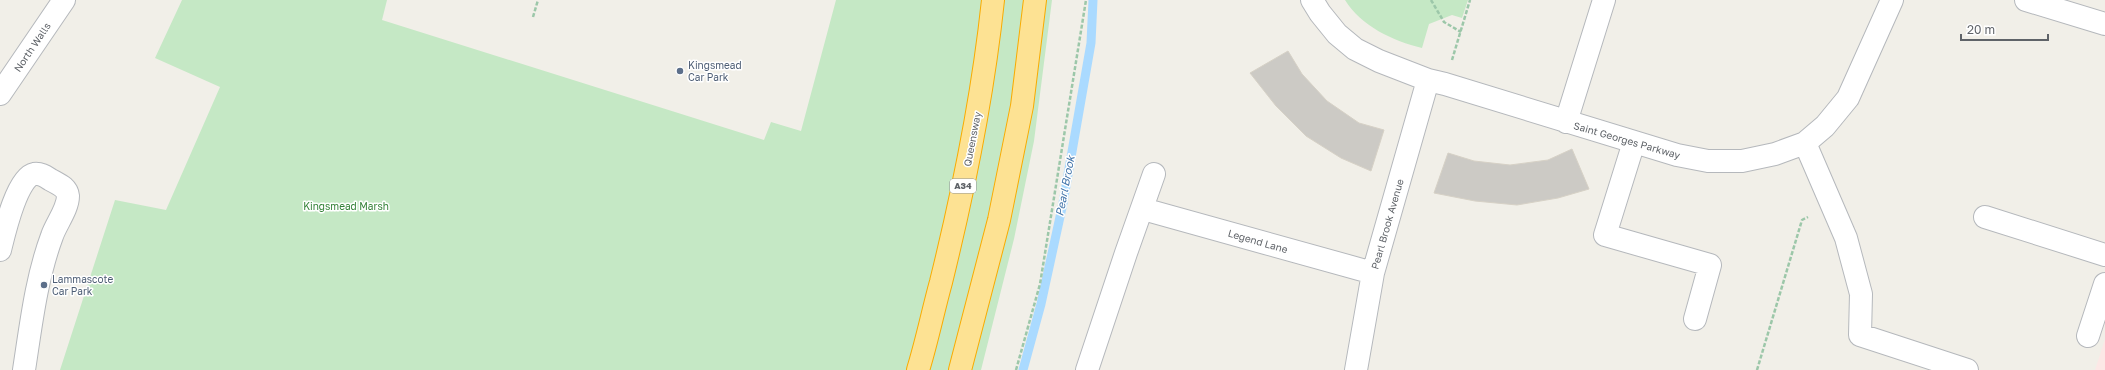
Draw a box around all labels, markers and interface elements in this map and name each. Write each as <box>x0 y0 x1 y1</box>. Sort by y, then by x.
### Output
scale bar <box>1961 16 2048 42</box>
street label: North Walls <box>11 20 53 74</box>
text: 20 m <box>1967 22 1995 37</box>
place label: Kingsmead Car Park <box>688 59 742 83</box>
marker: Kingsmead Car Park <box>675 66 685 76</box>
street label: Queensway <box>961 110 983 167</box>
street label: Saint Georges Parkway <box>1572 119 1682 161</box>
water label: Pearl Brook <box>1052 153 1077 217</box>
street label: Pearl Brook Avenue <box>1368 177 1406 271</box>
road number: A34 <box>950 179 976 193</box>
park label: Kingsmead Marsh <box>303 200 389 212</box>
street label: Legend Lane <box>1227 227 1289 255</box>
place label: Lammascote Car Park <box>52 273 114 297</box>
marker: Lammascote Car Park <box>39 280 49 290</box>

